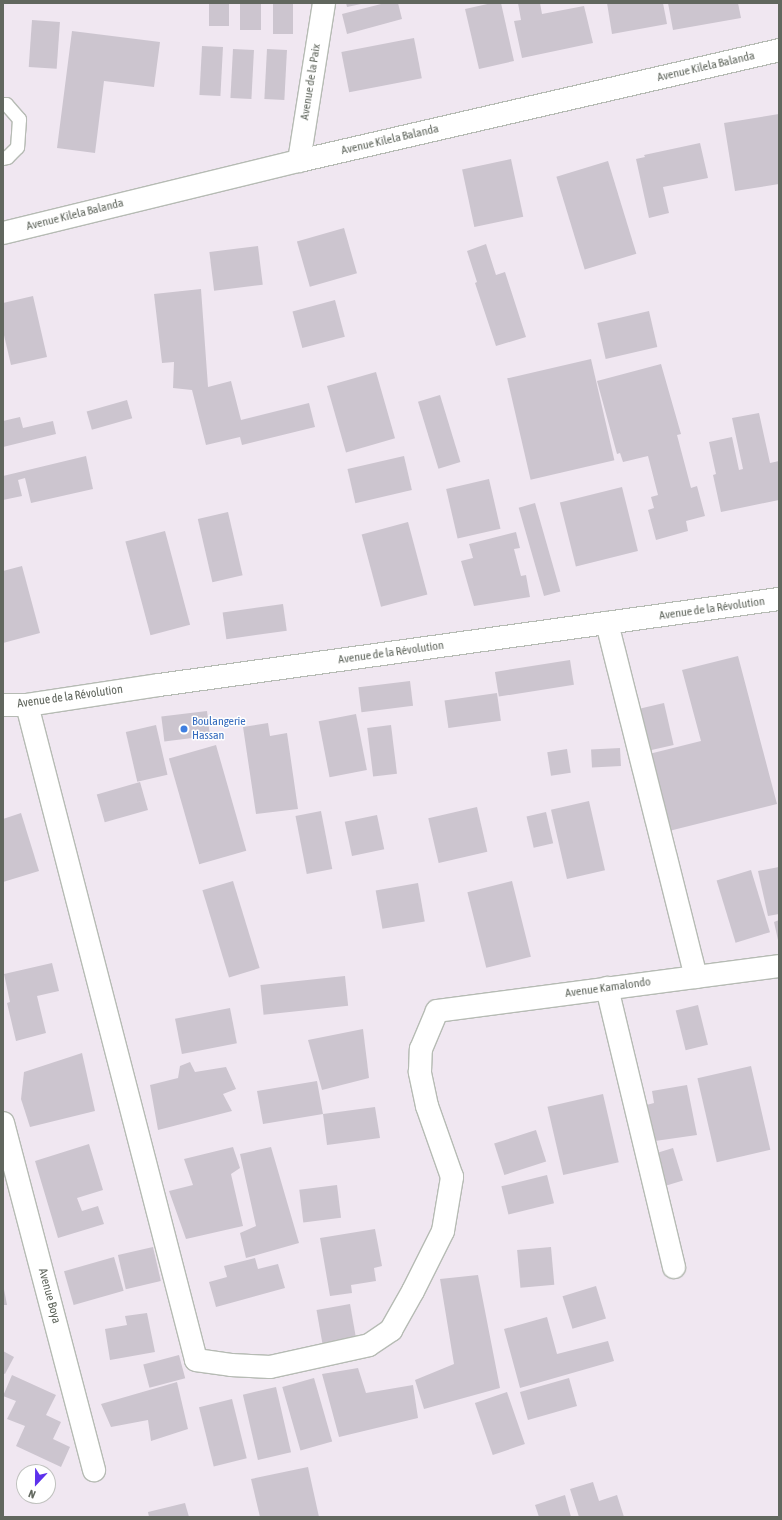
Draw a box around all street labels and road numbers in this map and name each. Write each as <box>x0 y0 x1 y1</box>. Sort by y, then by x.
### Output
street label: Avenue de la Paix <box>298 43 324 121</box>
street label: Avenue Kilela Balanda <box>656 49 756 85</box>
street label: Avenue Kilela Balanda <box>340 122 440 158</box>
street label: Avenue Kilela Balanda <box>25 196 125 234</box>
street label: Avenue de la Révolution <box>658 594 766 624</box>
street label: Avenue de la Révolution <box>337 638 445 668</box>
street label: Avenue de la Révolution <box>16 682 124 712</box>
street label: Avenue Kamalondo <box>564 975 652 1001</box>
street label: Avenue Boya <box>35 1267 63 1325</box>

